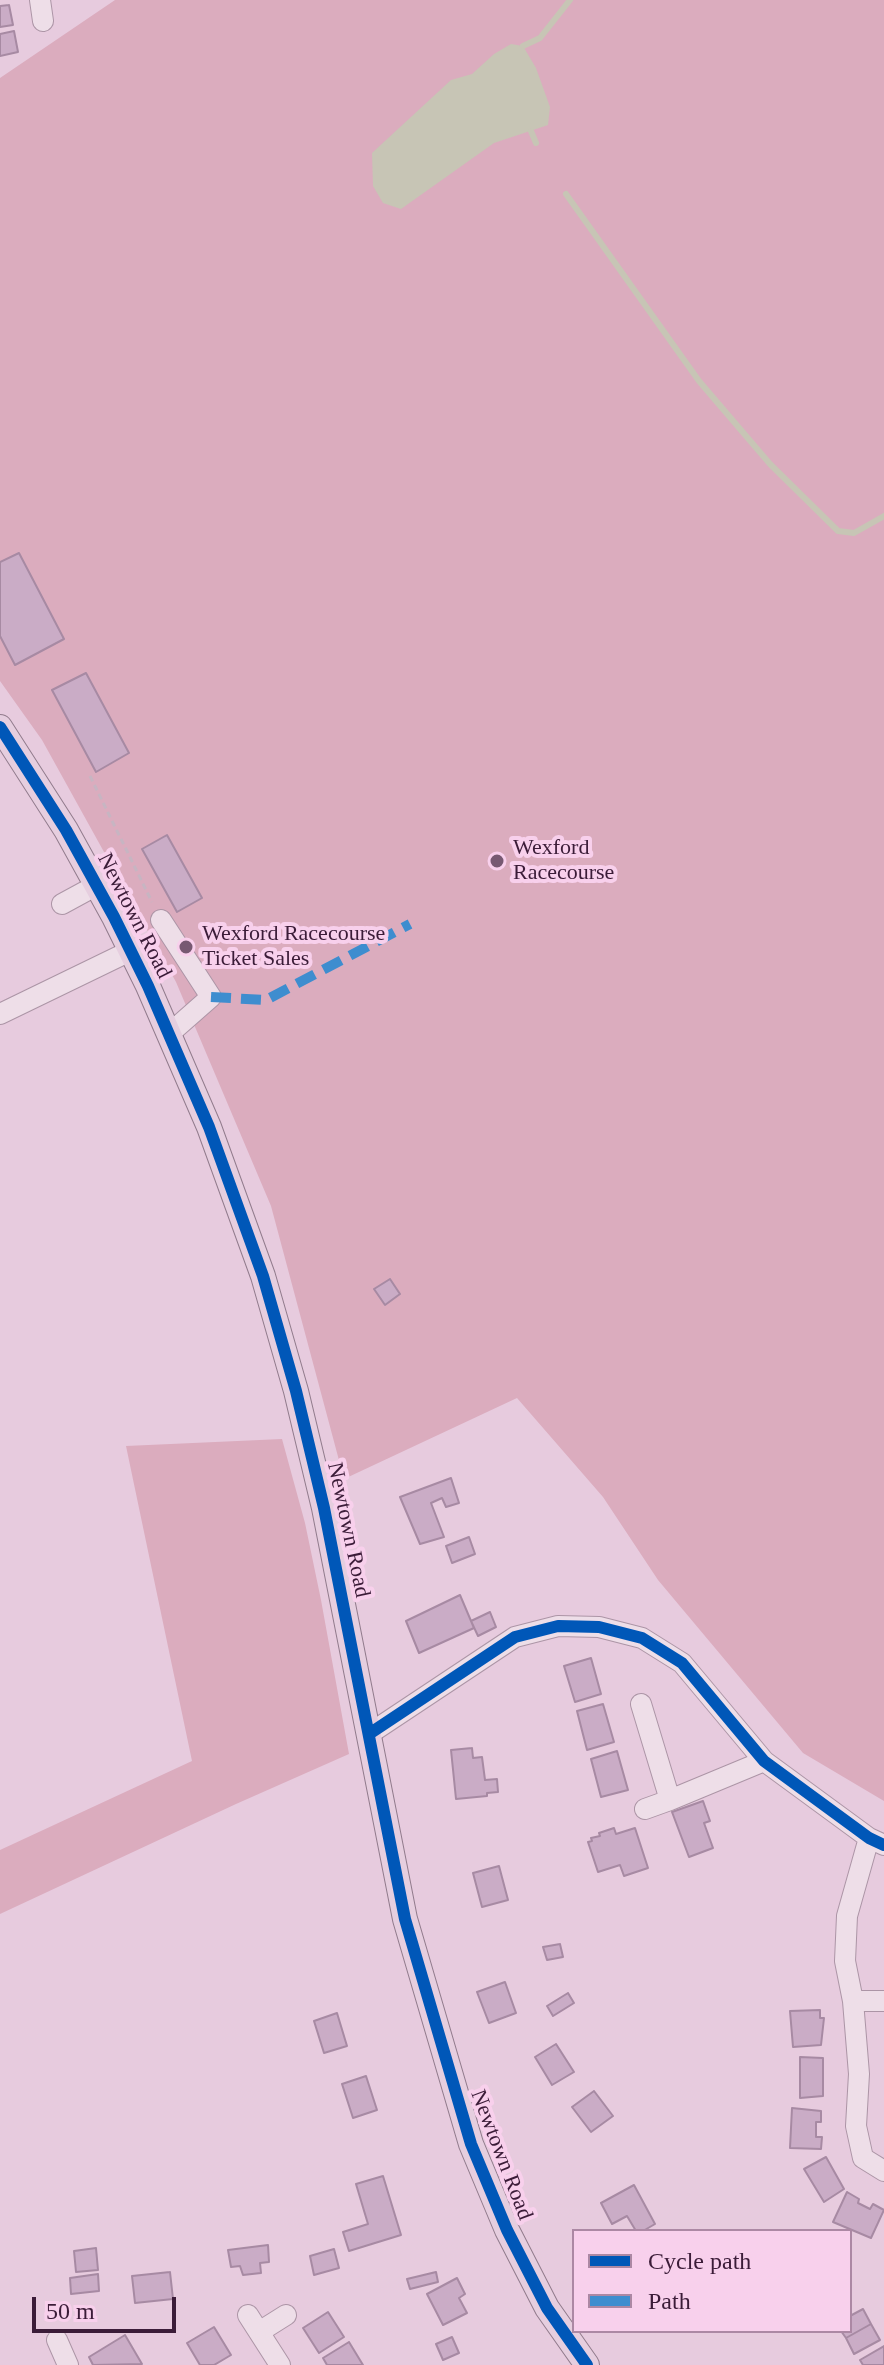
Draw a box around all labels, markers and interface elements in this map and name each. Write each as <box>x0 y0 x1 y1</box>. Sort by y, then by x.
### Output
place label: Wexford Racecourse <box>513 835 614 886</box>
street label: Newtown Road <box>91 849 177 983</box>
marker: Wexford Racecourse <box>488 852 506 870</box>
place label: Wexford Racecourse Ticket Sales <box>202 921 385 972</box>
marker: Wexford Racecourse Ticket Sales <box>177 938 195 956</box>
street label: Newtown Road <box>321 1460 375 1600</box>
street label: Newtown Road <box>464 2086 538 2224</box>
legend <box>572 2229 852 2333</box>
text: Cycle path <box>648 2248 751 2274</box>
scale bar <box>36 2281 180 2331</box>
text: Path <box>648 2288 691 2314</box>
text: 50 m <box>46 2298 95 2324</box>

